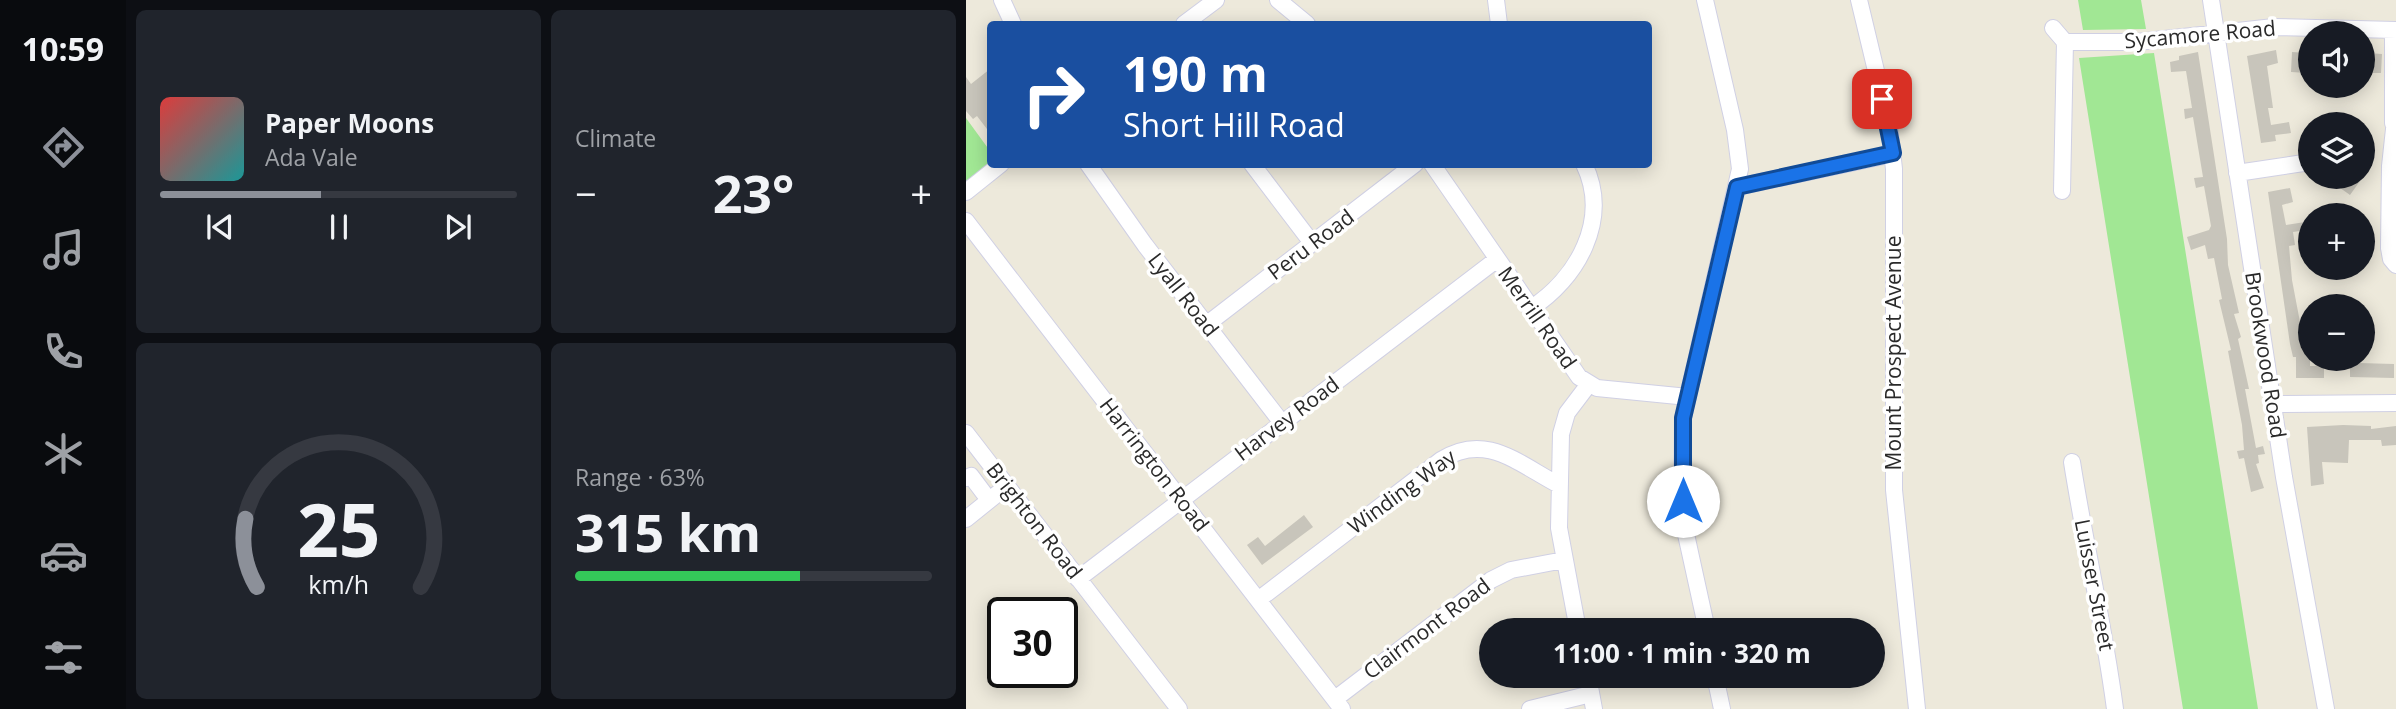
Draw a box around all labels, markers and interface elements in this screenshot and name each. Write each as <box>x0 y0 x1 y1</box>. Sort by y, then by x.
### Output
street label: Sycamore Road <box>2123 13 2277 55</box>
map controls <box>2298 21 2375 371</box>
button: sound <box>2298 21 2375 98</box>
text: 10:59 <box>22 27 104 70</box>
text: 190 m <box>1123 40 1268 106</box>
icon: right <box>1008 49 1099 140</box>
pin <box>1852 69 1912 129</box>
icon: arrive <box>1863 80 1901 118</box>
text: Short Hill Road <box>1123 103 1345 146</box>
text: Paper Moons <box>265 105 434 141</box>
button: layers <box>2298 112 2375 189</box>
text: Climate <box>575 122 656 154</box>
icon: directions <box>39 123 88 172</box>
text: Ada Vale <box>265 141 358 173</box>
text: 23° <box>713 157 794 228</box>
text: − <box>575 167 597 219</box>
text: + <box>910 167 932 219</box>
street label: Peru Road <box>1261 202 1359 286</box>
button: + <box>2298 203 2375 280</box>
icon: previous <box>201 208 239 246</box>
icon: pause <box>320 208 358 246</box>
icon: next <box>439 208 477 246</box>
icon: music <box>39 225 88 274</box>
street label: Mount Prospect Avenue <box>1879 236 1907 470</box>
street label: Lyall Road <box>1142 247 1225 342</box>
street label: Merrill Road <box>1492 261 1584 374</box>
street label: Brookwood Road <box>2239 269 2293 440</box>
button: − <box>2298 294 2375 371</box>
icon: phone <box>39 327 88 376</box>
street label: Harvey Road <box>1228 370 1344 467</box>
street label: Harrington Road <box>1094 392 1216 537</box>
icon: climate <box>39 429 88 478</box>
street label: Winding Way <box>1342 442 1461 540</box>
street label: Brighton Road <box>981 456 1089 584</box>
text: Range · 63% <box>575 461 705 493</box>
position arrow <box>1646 464 1720 538</box>
text: 25 <box>297 479 380 578</box>
text: 315 km <box>575 496 761 567</box>
street label: Luisser Street <box>2068 517 2121 653</box>
icon: car <box>39 531 88 580</box>
text: km/h <box>308 567 369 601</box>
street label: Clairmont Road <box>1357 571 1496 685</box>
speed limit sign: 30 <box>987 597 1078 688</box>
icon: filters <box>39 633 88 682</box>
text: 11:00 · 1 min · 320 m <box>1553 635 1811 671</box>

